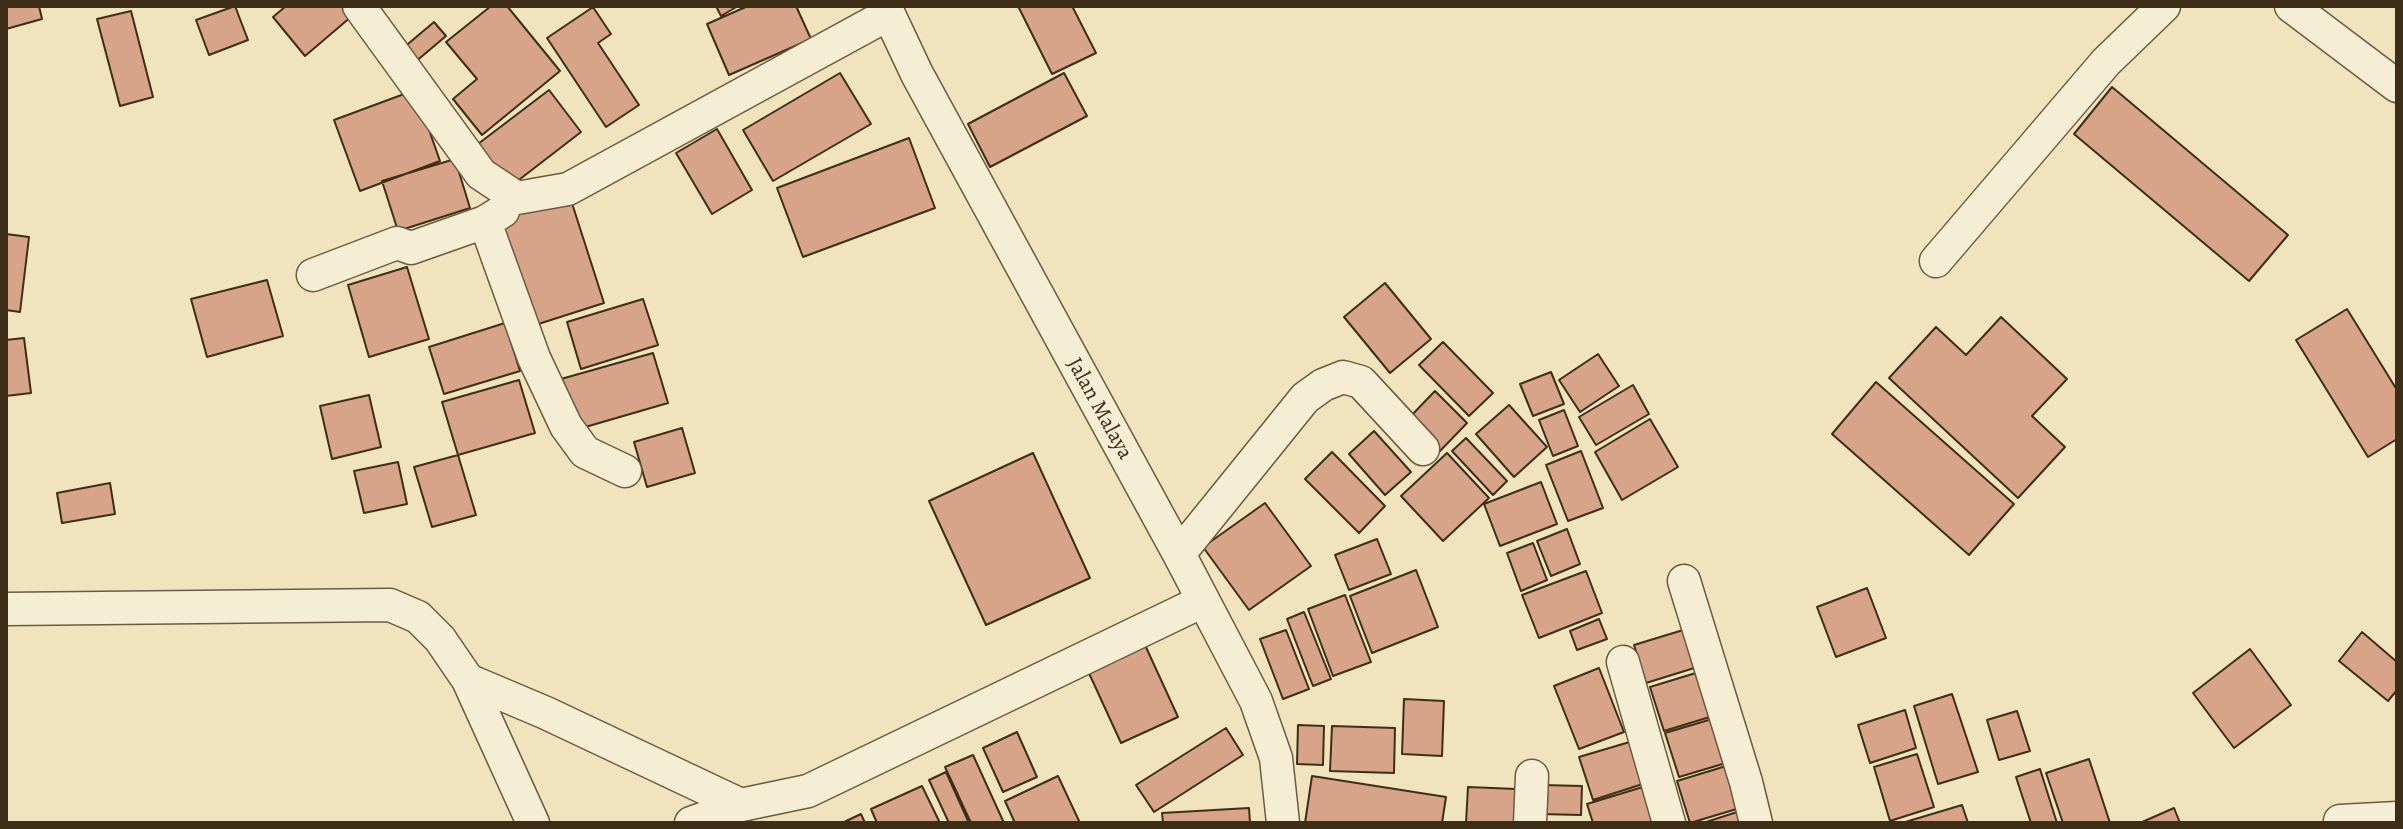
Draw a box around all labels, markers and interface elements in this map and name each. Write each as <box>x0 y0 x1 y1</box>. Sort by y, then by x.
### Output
street label: Jalan Malaya <box>1060 353 1138 465</box>

